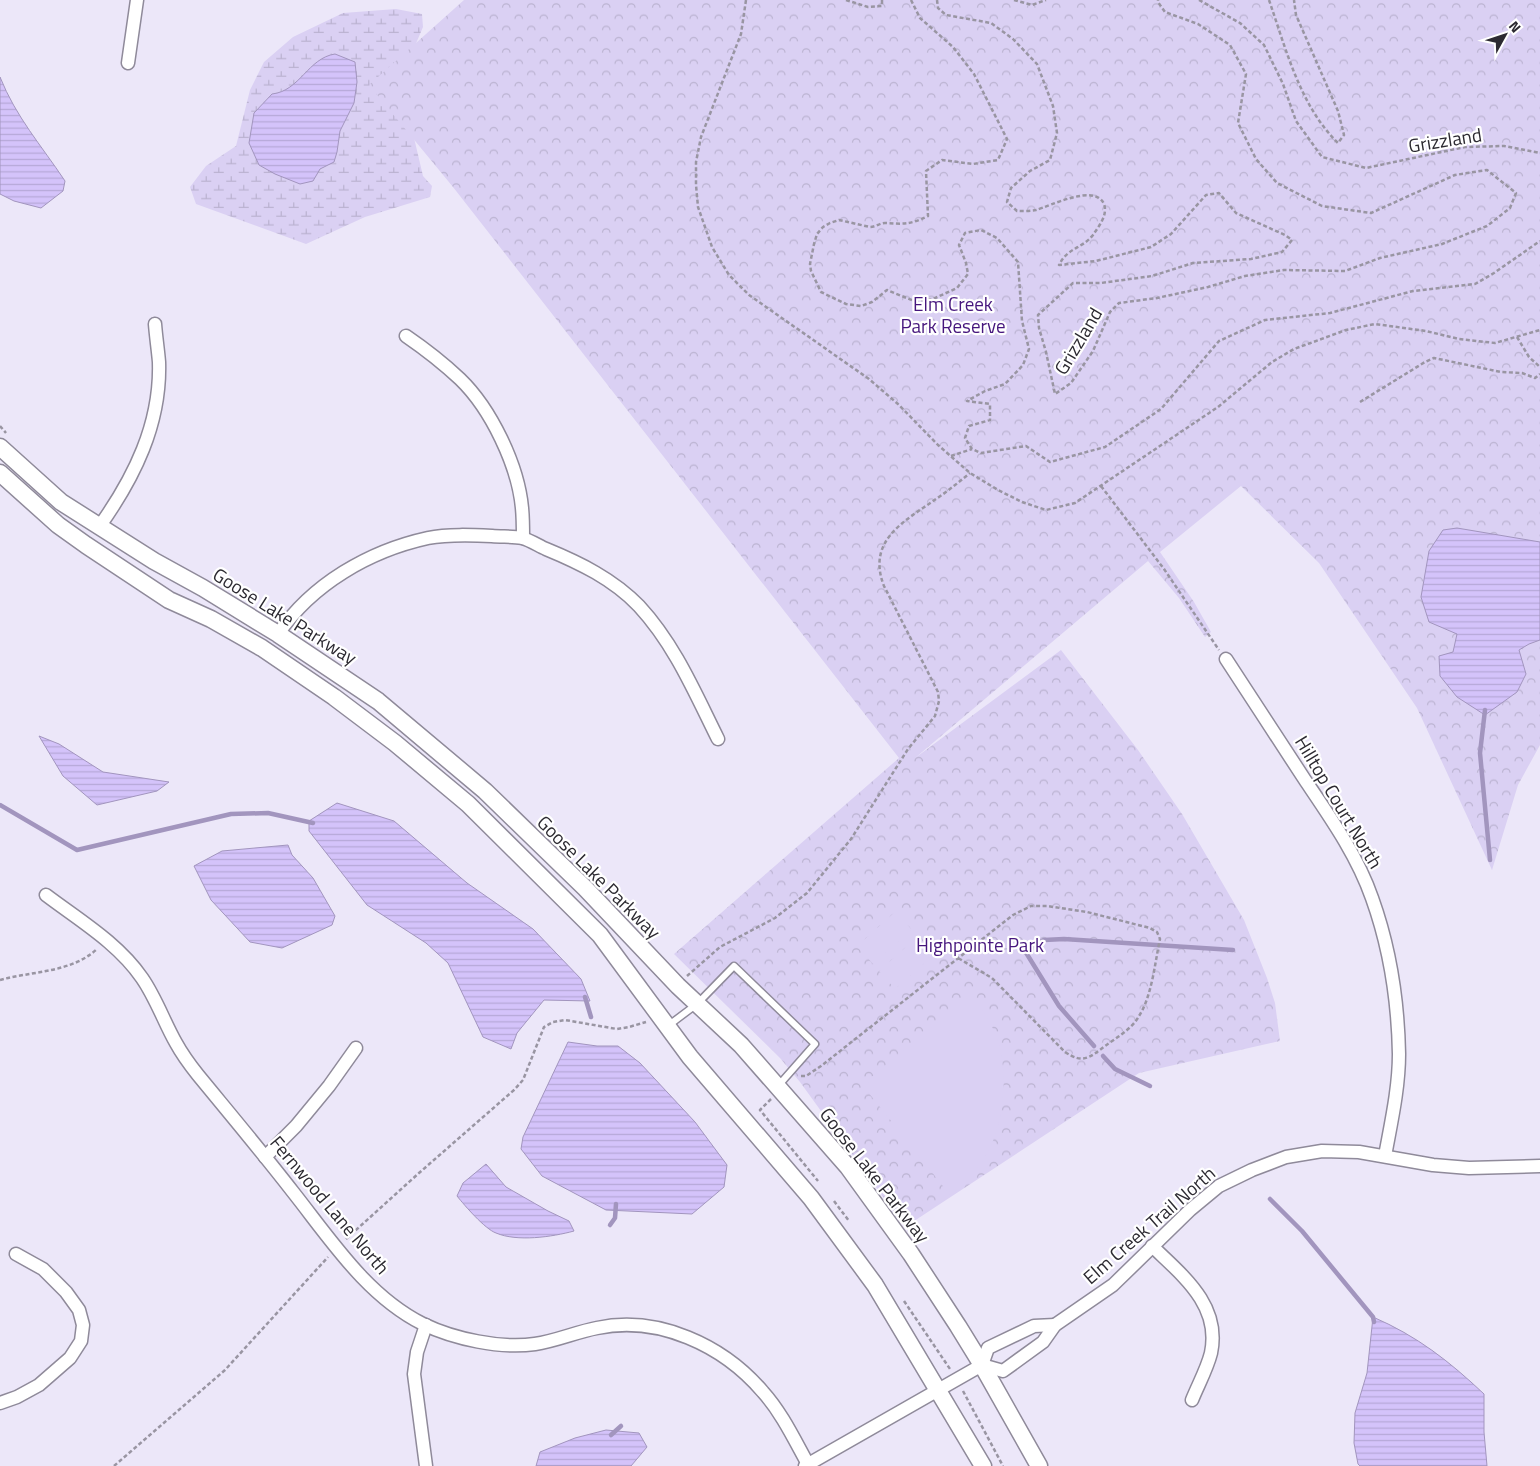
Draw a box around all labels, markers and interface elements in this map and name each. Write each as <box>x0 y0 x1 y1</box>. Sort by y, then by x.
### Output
north arrow <box>1480 10 1530 60</box>
text: N <box>1504 16 1527 37</box>
street label: Grizzland <box>1406 119 1484 160</box>
park label: Elm Creek Park Reserve <box>900 289 1006 340</box>
street label: Grizzland <box>1046 302 1109 380</box>
street label: Goose Lake Parkway <box>208 560 363 672</box>
street label: Hilltop Court North <box>1288 730 1391 874</box>
street label: Goose Lake Parkway <box>531 808 668 945</box>
park label: Highpointe Park <box>916 930 1044 959</box>
street label: Goose Lake Parkway <box>813 1101 938 1249</box>
street label: Fernwood Lane North <box>264 1129 397 1280</box>
street label: Elm Creek Trail North <box>1076 1159 1221 1291</box>

